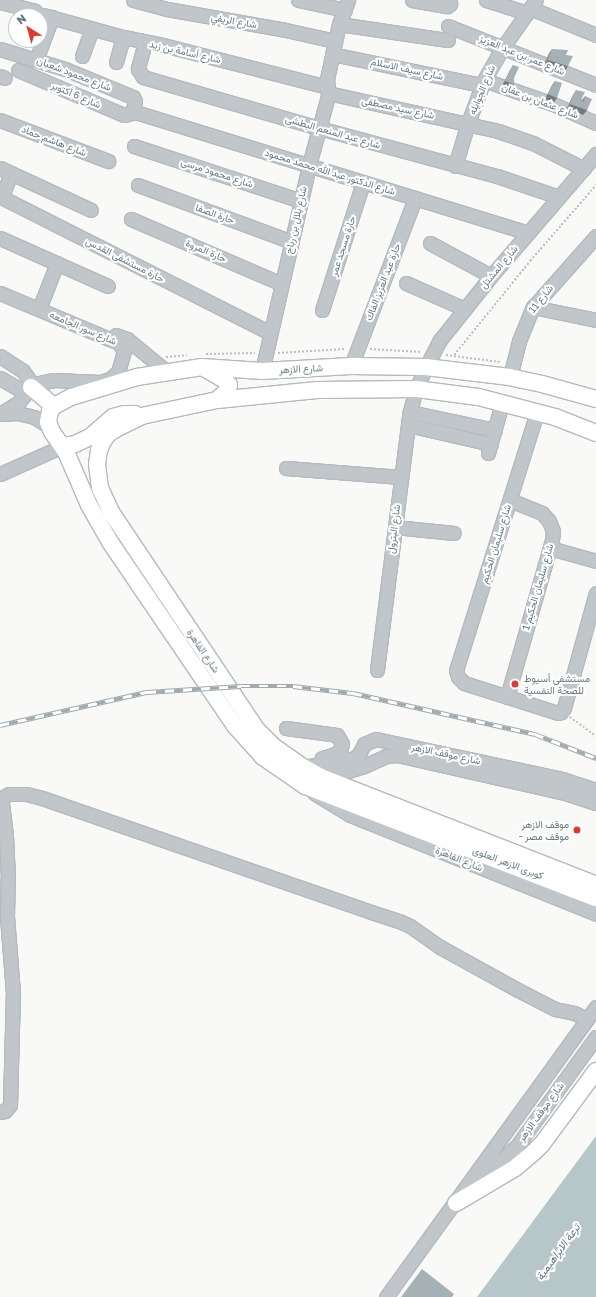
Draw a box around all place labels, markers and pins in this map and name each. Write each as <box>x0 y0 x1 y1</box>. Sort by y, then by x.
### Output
place label: مستشفى أسيوط للصحة النفسية <box>524 672 590 696</box>
marker: مستشفى أسيوط للصحة النفسية <box>509 678 521 690</box>
place label: موقف الازهر - موقف مصر <box>519 818 569 842</box>
marker: موقف الازهر - موقف مصر <box>572 825 582 835</box>

